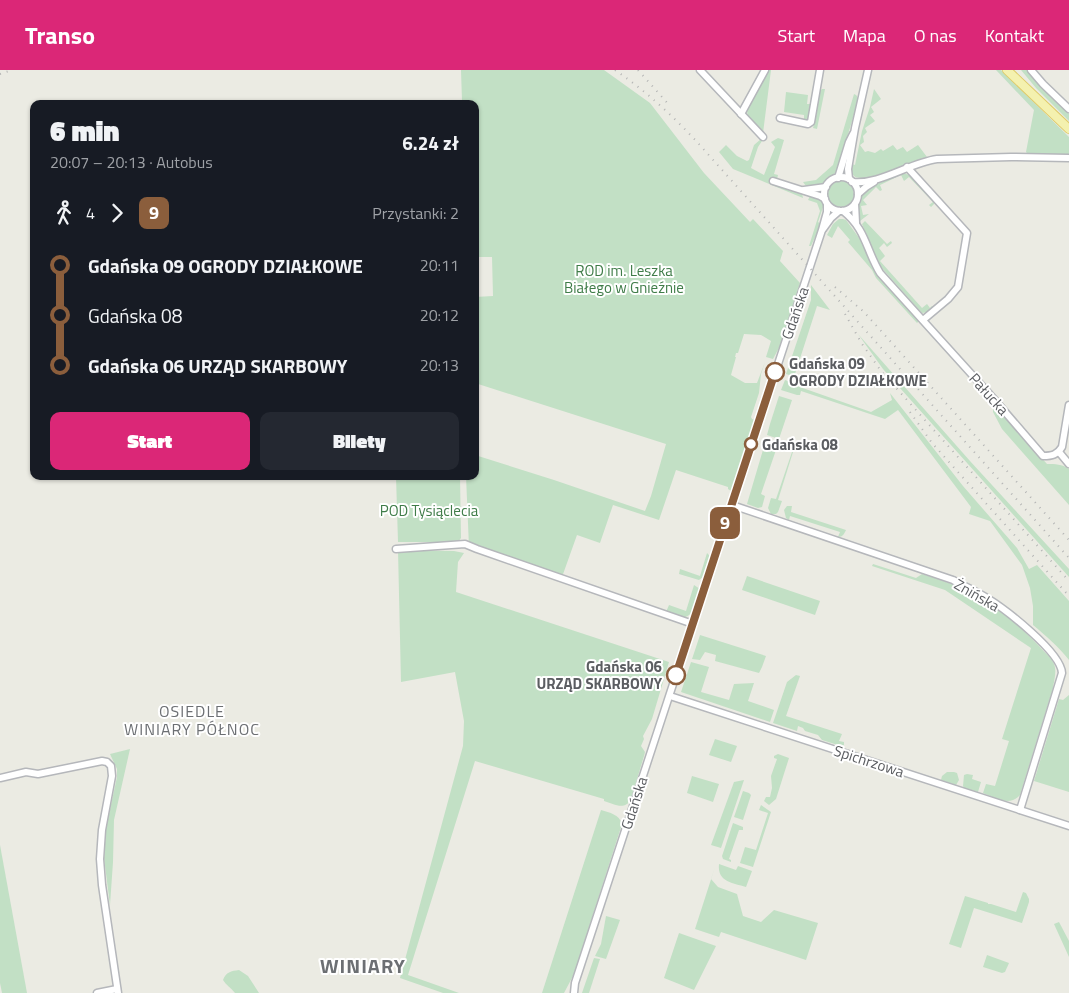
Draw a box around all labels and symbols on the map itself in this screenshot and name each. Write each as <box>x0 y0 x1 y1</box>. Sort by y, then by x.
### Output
park label: ROD im. Leszka Białego w Gnieźnie <box>564 259 684 299</box>
street label: Gdańska <box>775 283 815 342</box>
place label: Gdańska 09 OGRODY DZIAŁKOWE <box>789 352 927 392</box>
marker: Gdańska 09 OGRODY DZIAŁKOWE <box>765 362 785 382</box>
street label: Pałucka <box>964 368 1015 421</box>
place label: Gdańska 08 <box>762 433 838 456</box>
marker: Gdańska 08 <box>744 437 758 451</box>
park label: POD Tysiąclecia <box>380 499 479 522</box>
line badge: 9 <box>709 507 741 539</box>
street label: Żnińska <box>950 573 1004 617</box>
place label: Gdańska 06 URZĄD SKARBOWY <box>536 655 663 695</box>
marker: Gdańska 06 URZĄD SKARBOWY <box>666 665 686 685</box>
district label: OSIEDLE WINIARY PÓŁNOC <box>124 699 260 741</box>
street label: Spichrzowa <box>831 739 908 783</box>
street label: Gdańska <box>615 773 653 832</box>
district label: WINIARY <box>320 950 406 981</box>

